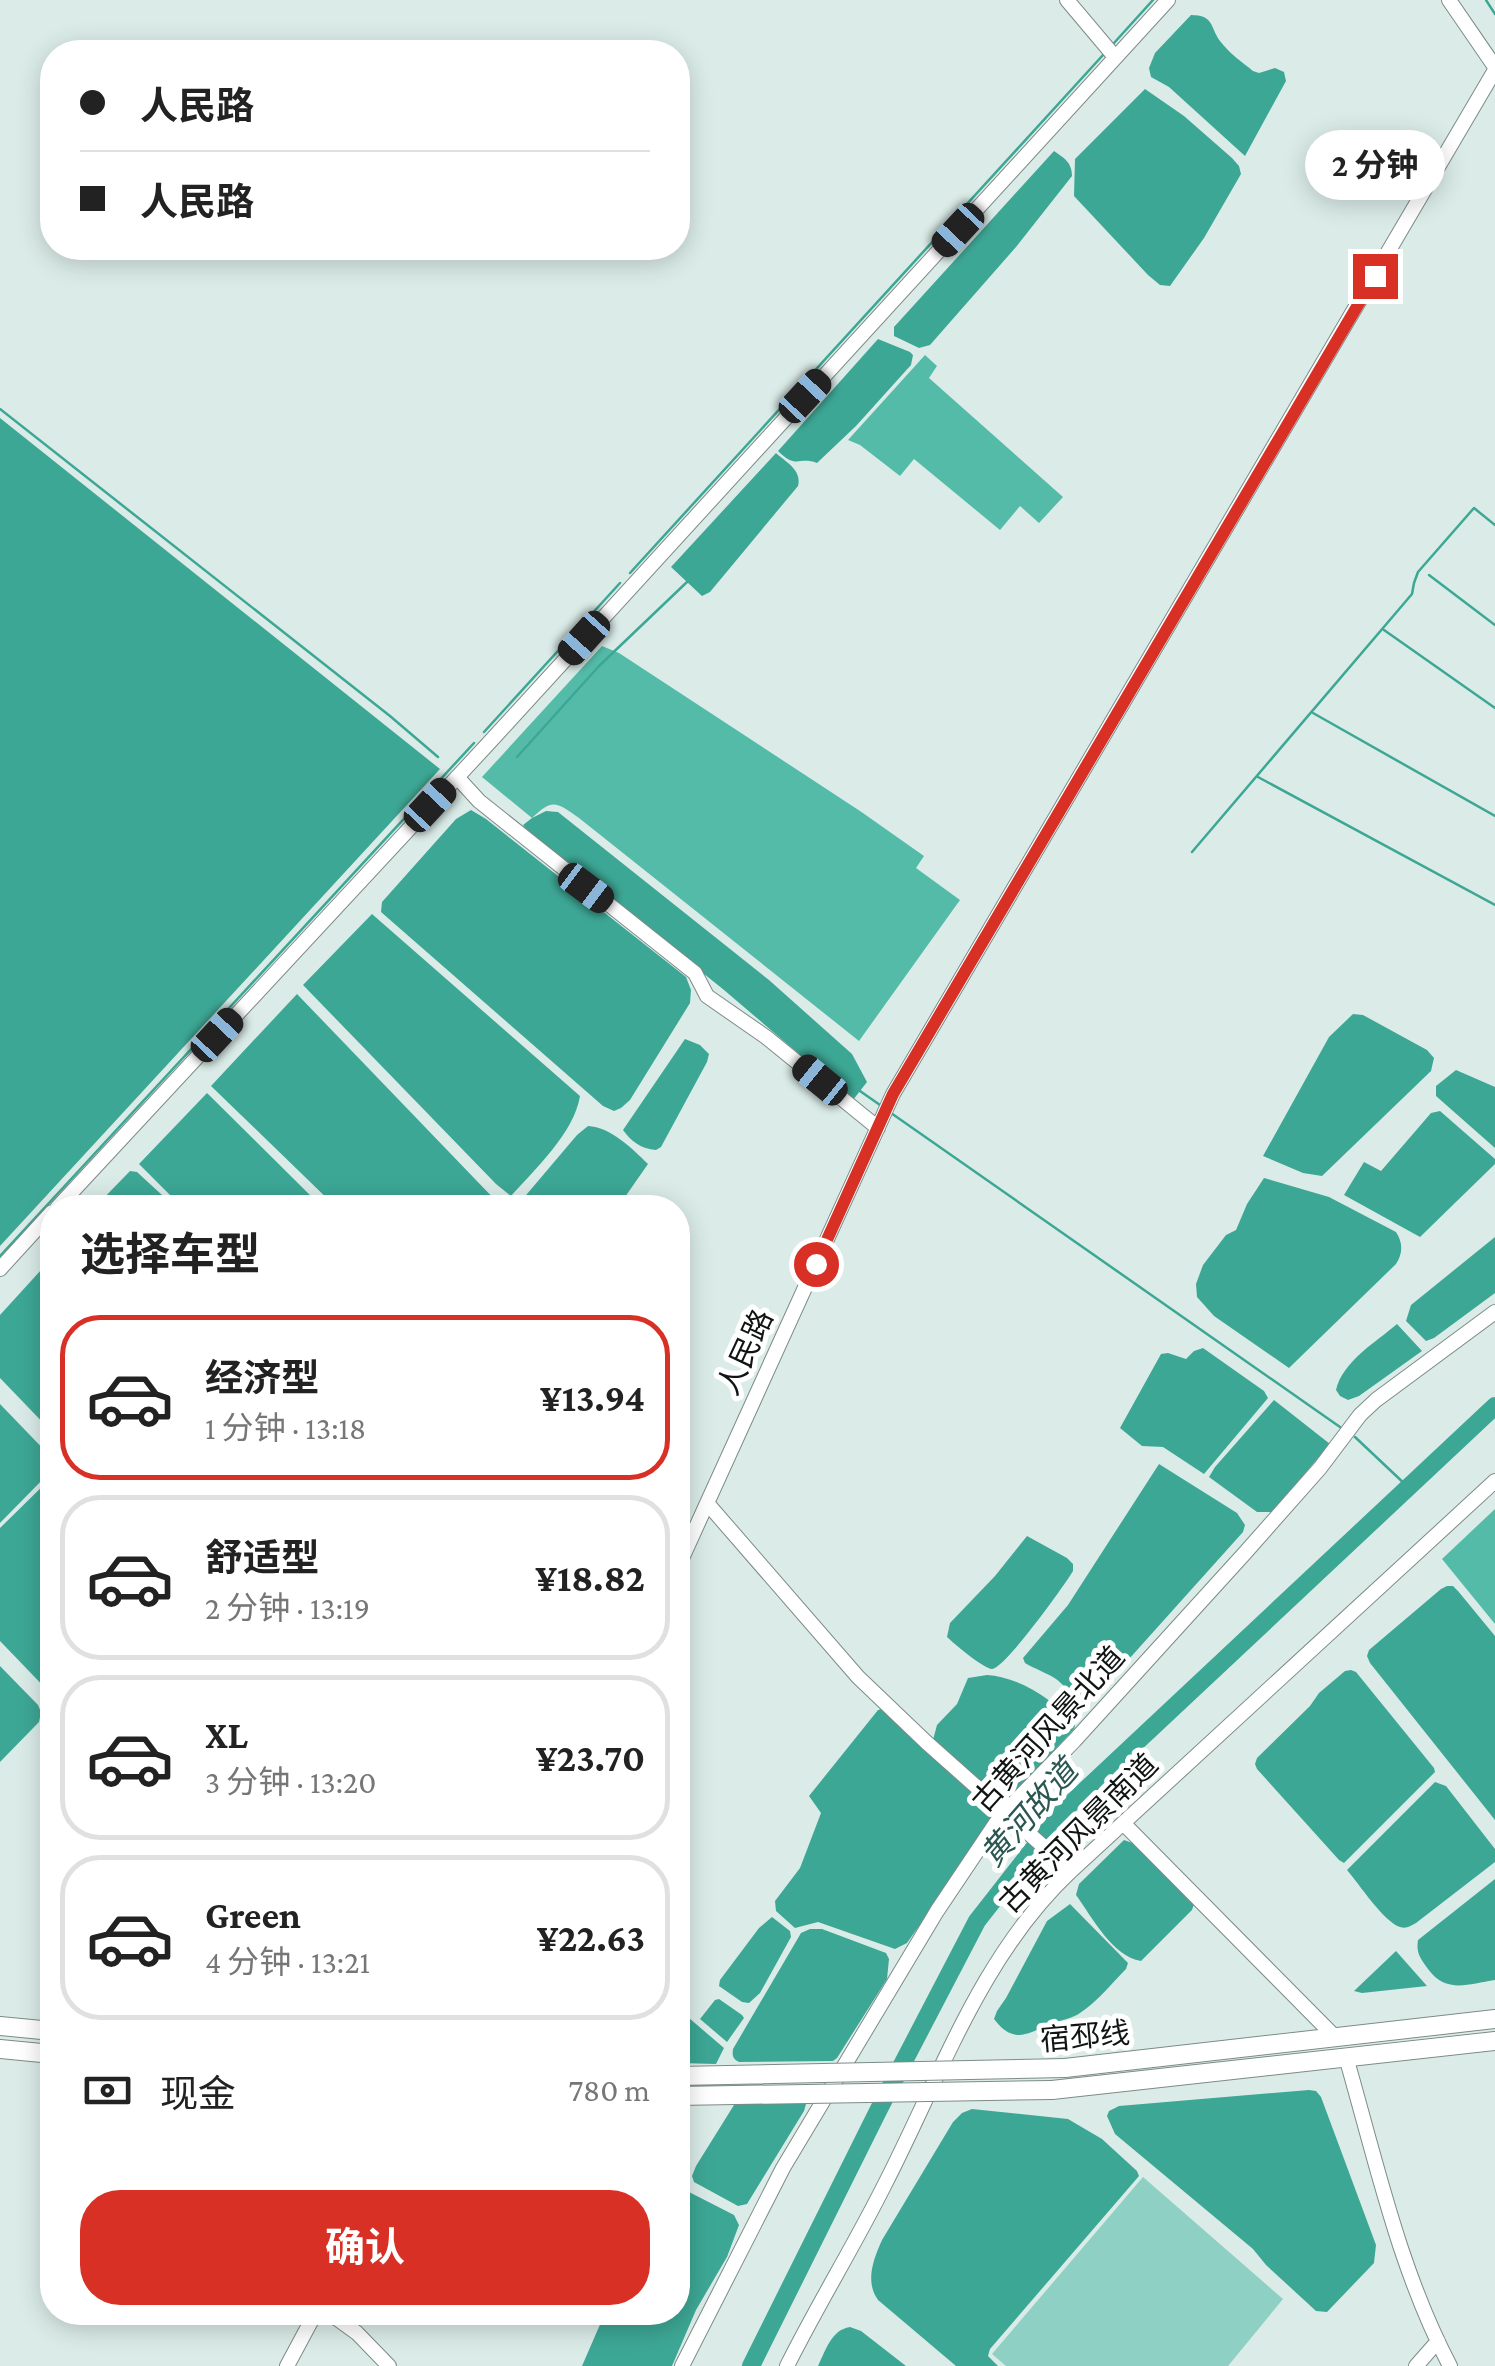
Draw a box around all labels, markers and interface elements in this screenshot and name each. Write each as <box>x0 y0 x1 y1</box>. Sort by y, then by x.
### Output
text: 人民路 <box>140 85 254 127</box>
callout: 2 分钟 <box>1305 131 1445 201</box>
text: 2 分钟 <box>1332 147 1418 183</box>
text: 人民路 <box>140 181 254 223</box>
car <box>927 198 989 262</box>
route end <box>1353 254 1398 299</box>
car <box>774 364 836 428</box>
car <box>553 606 615 670</box>
car <box>399 773 461 837</box>
car <box>553 858 619 918</box>
car <box>186 1003 248 1067</box>
car <box>787 1049 853 1111</box>
text: 选择车型 <box>80 1230 260 1280</box>
route start <box>794 1242 839 1287</box>
street label: 人民路 <box>711 1304 779 1400</box>
icon: car <box>85 1353 175 1443</box>
text: 经济型 <box>205 1357 319 1399</box>
text: ¥13.94 <box>540 1377 645 1419</box>
text: 1 分钟 · 13:18 <box>205 1410 366 1446</box>
icon: car <box>85 1533 175 1623</box>
text: 舒适型 <box>205 1537 319 1579</box>
text: ¥18.82 <box>535 1557 645 1599</box>
text: 2 分钟 · 13:19 <box>205 1590 370 1626</box>
street label: 古黄河风景北道 <box>965 1640 1131 1818</box>
icon: car <box>85 1713 175 1803</box>
text: XL <box>205 1714 248 1756</box>
text: ¥23.70 <box>536 1737 645 1779</box>
street label: 古黄河风景南道 <box>992 1747 1164 1919</box>
water label: 黄河故道 <box>973 1750 1087 1873</box>
text: 3 分钟 · 13:20 <box>205 1764 376 1800</box>
icon: car <box>85 1893 175 1983</box>
text: Green <box>205 1894 301 1936</box>
text: ¥22.63 <box>537 1917 645 1959</box>
text: 4 分钟 · 13:21 <box>205 1944 370 1980</box>
street label: 宿邳线 <box>1039 2016 1131 2056</box>
icon: cash <box>80 2063 135 2118</box>
text: 780 m <box>568 2072 650 2108</box>
text: 现金 <box>160 2073 236 2115</box>
button: 确认 <box>80 2190 650 2305</box>

